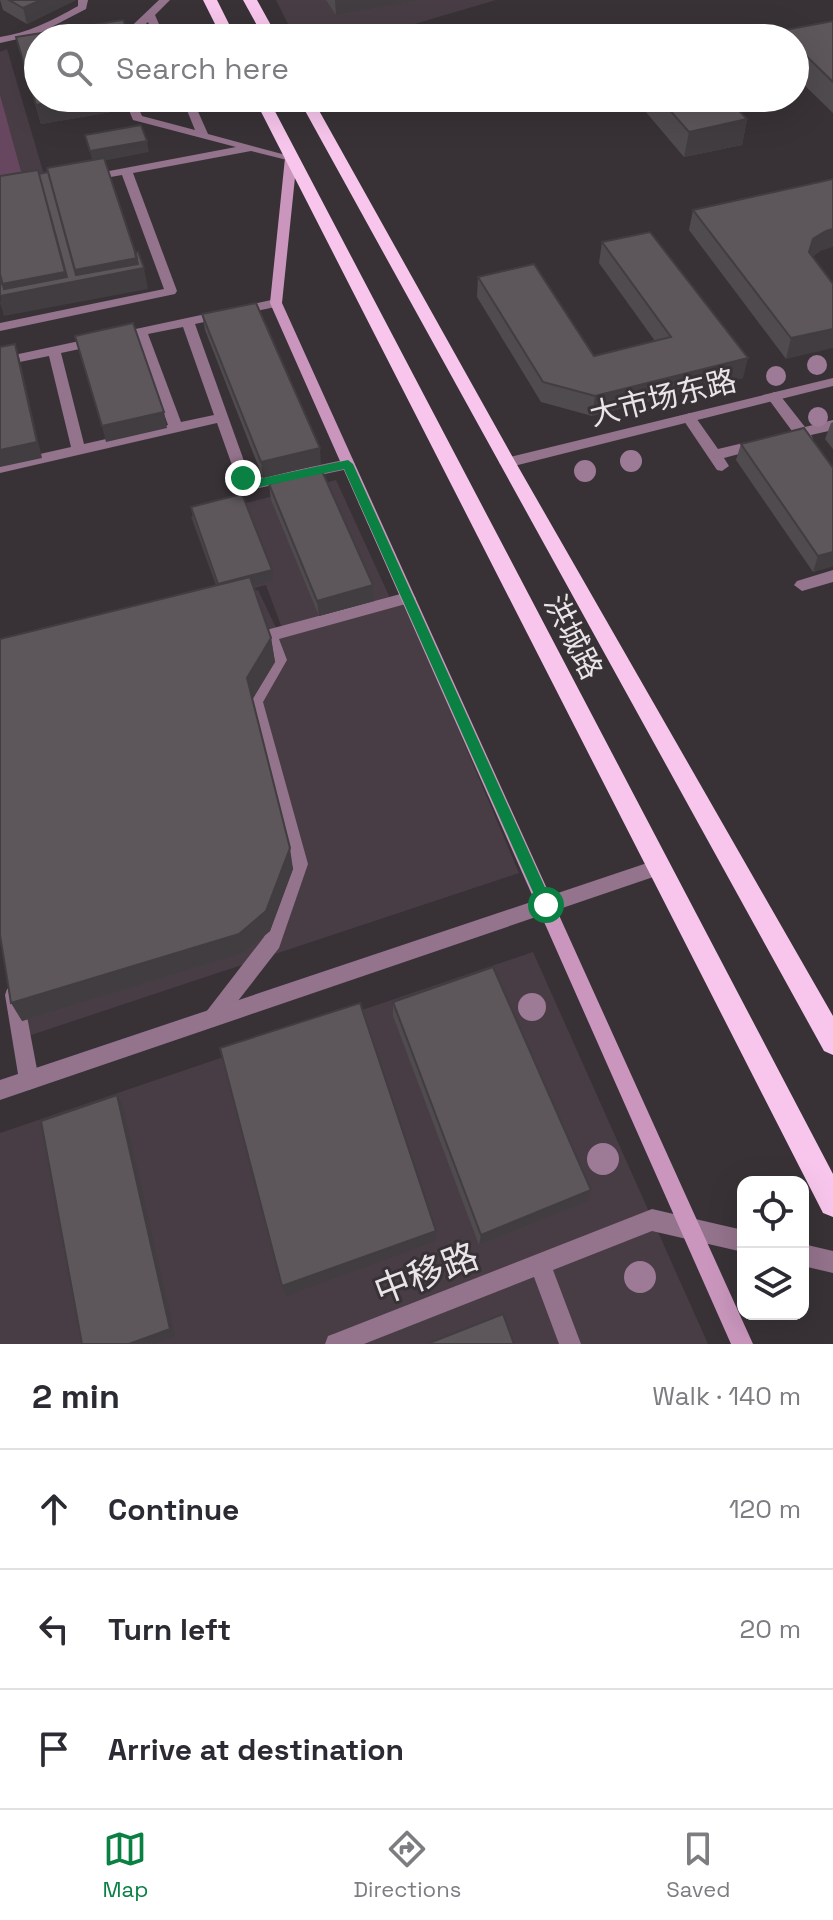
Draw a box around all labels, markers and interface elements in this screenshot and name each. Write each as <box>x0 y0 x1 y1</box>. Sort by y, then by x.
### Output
search box <box>24 24 809 112</box>
icon: search <box>52 46 96 90</box>
text: Search here <box>116 49 289 88</box>
street label: 大市场东路 <box>585 360 740 435</box>
route end <box>225 460 261 496</box>
street label: 洪城路 <box>536 588 611 686</box>
route start <box>528 887 564 923</box>
map controls <box>737 1176 809 1320</box>
button: locate <box>737 1176 809 1248</box>
street label: 中移路 <box>368 1233 485 1315</box>
button: layers <box>737 1248 809 1320</box>
text: 2 min <box>32 1375 120 1418</box>
text: Walk · 140 m <box>652 1379 801 1413</box>
icon: ahead <box>32 1487 76 1531</box>
text: Continue <box>108 1490 239 1529</box>
text: 120 m <box>729 1492 801 1526</box>
icon: left <box>32 1607 76 1651</box>
text: Turn left <box>108 1610 231 1649</box>
text: 20 m <box>740 1612 801 1646</box>
icon: arrive <box>32 1727 76 1771</box>
text: Arrive at destination <box>108 1730 404 1769</box>
tab: Map <box>103 1827 148 1903</box>
tab: Directions <box>353 1827 461 1903</box>
tab: Saved <box>666 1827 730 1903</box>

